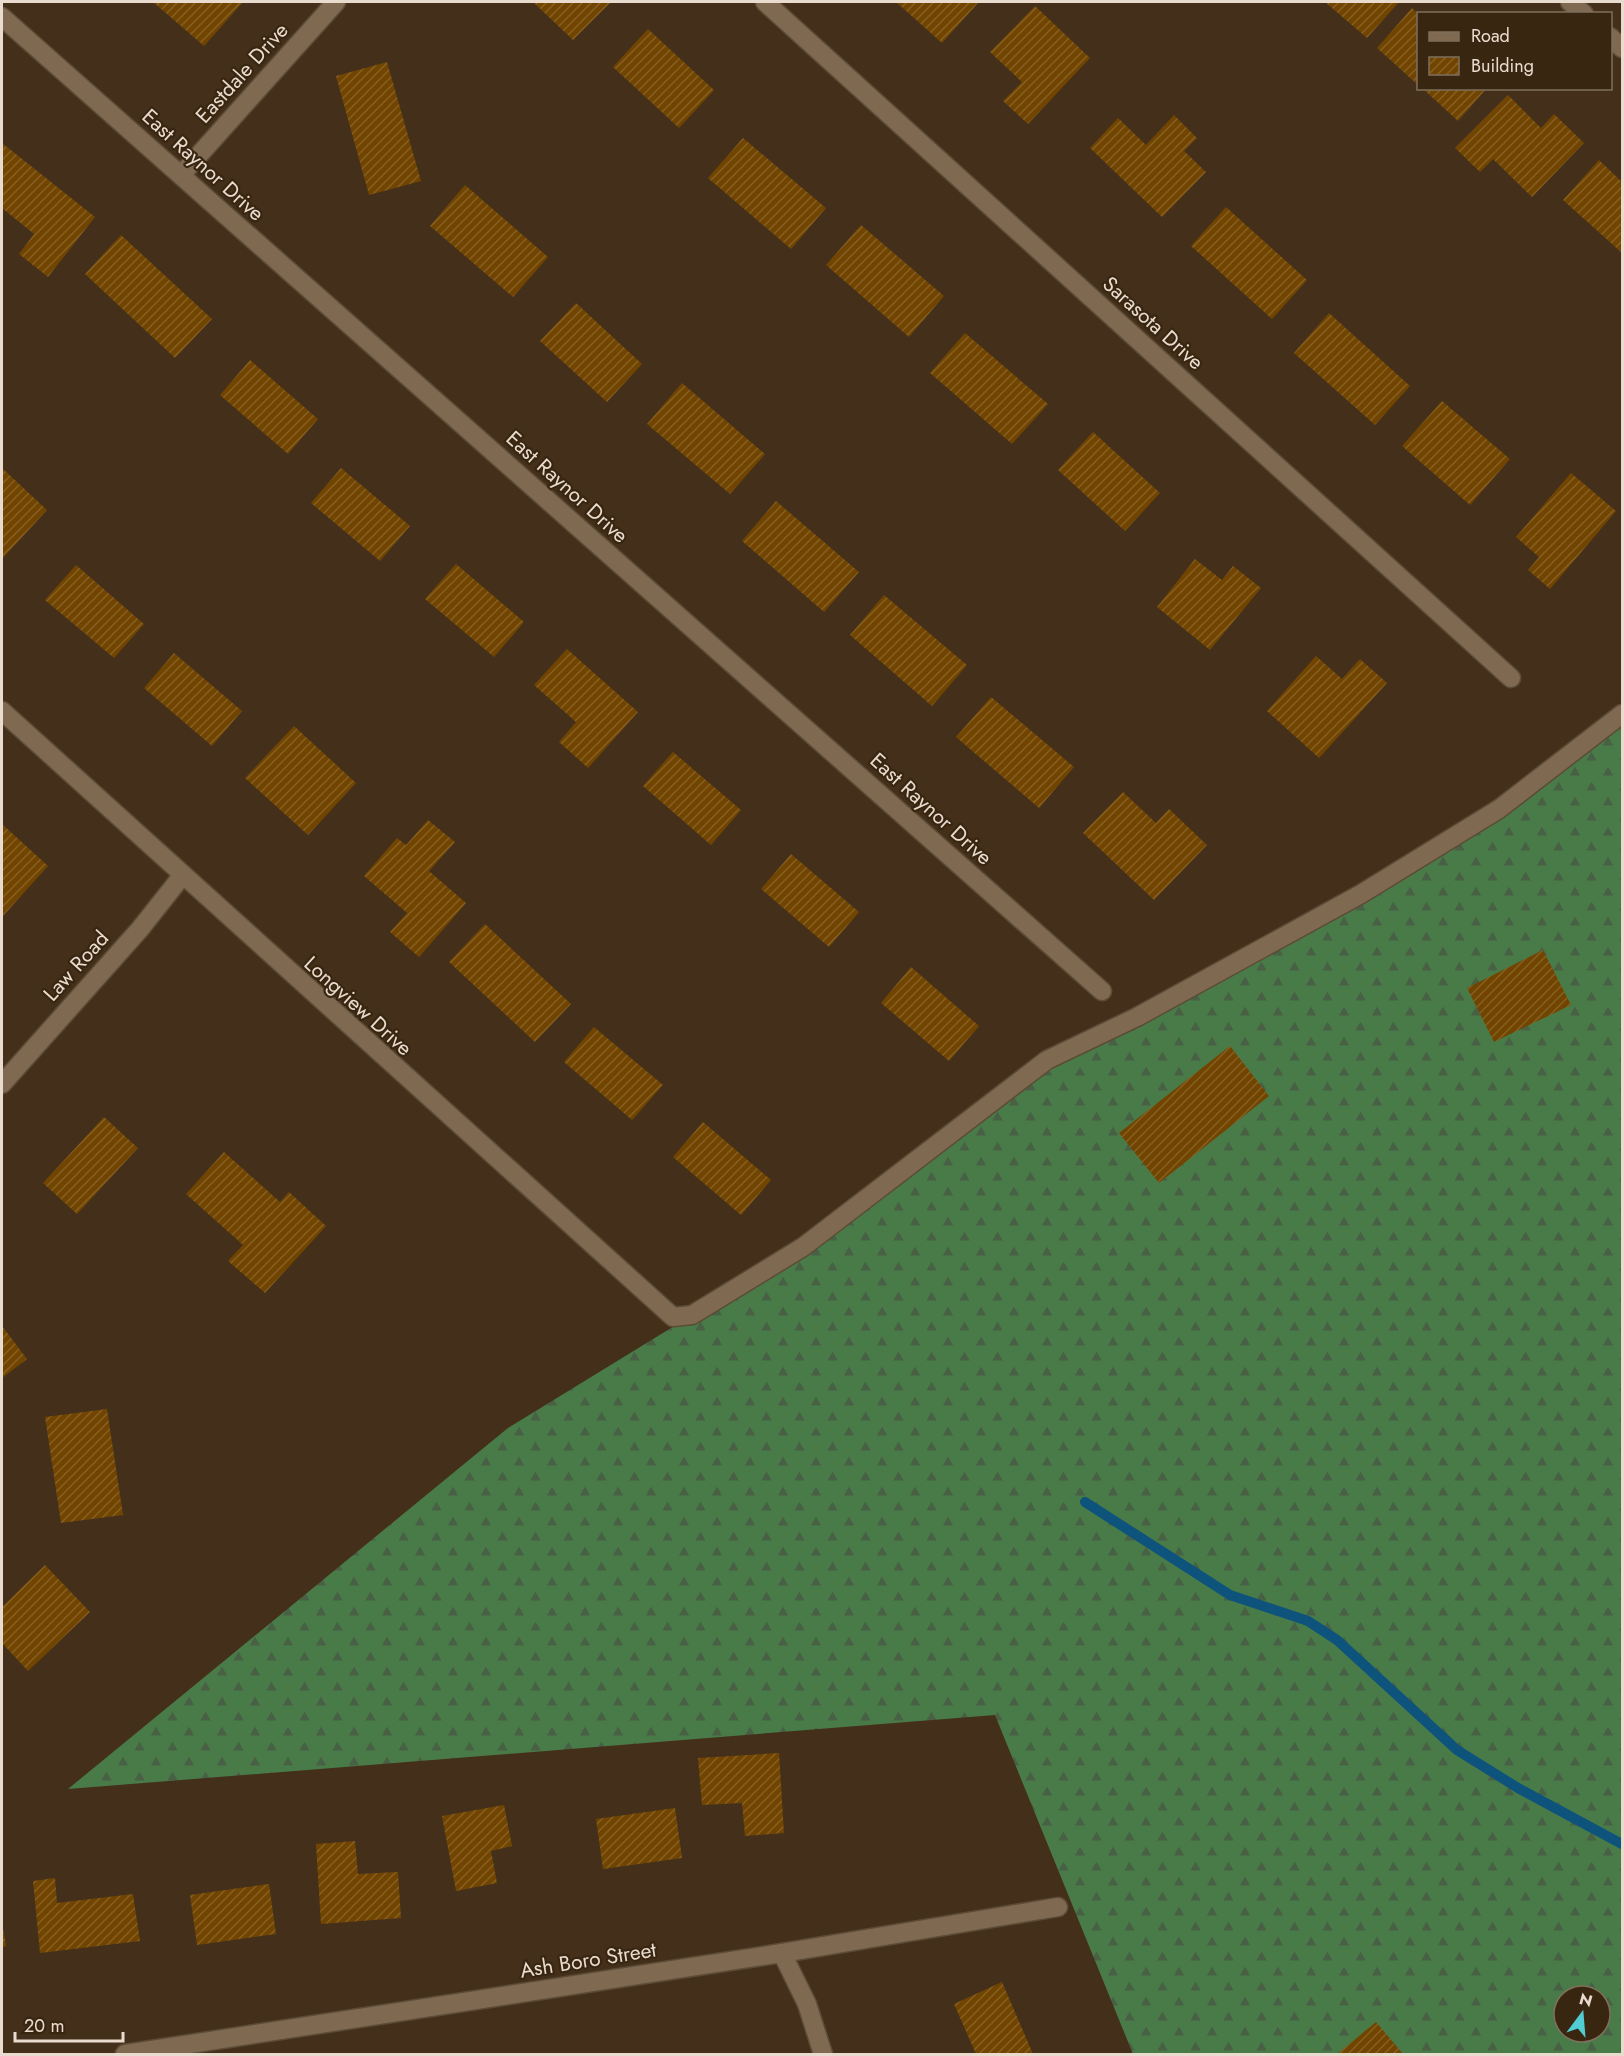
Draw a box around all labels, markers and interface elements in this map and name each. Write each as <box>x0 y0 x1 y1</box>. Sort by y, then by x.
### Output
legend <box>1417 12 1612 90</box>
street label: Eastdale Drive <box>189 16 295 130</box>
text: Road <box>1471 23 1510 49</box>
text: Building <box>1471 53 1534 79</box>
street label: East Raynor Drive <box>135 102 271 228</box>
street label: Sarasota Drive <box>1096 269 1210 377</box>
street label: East Raynor Drive <box>499 424 635 550</box>
street label: East Raynor Drive <box>863 746 999 872</box>
street label: Law Road <box>36 924 116 1008</box>
street label: Longview Drive <box>297 949 419 1063</box>
street label: Ash Boro Street <box>518 1934 658 1986</box>
north arrow <box>1552 1984 1612 2044</box>
text: N <box>1577 1987 1595 2013</box>
scale bar <box>15 2005 123 2043</box>
text: 20 m <box>24 2013 64 2039</box>

